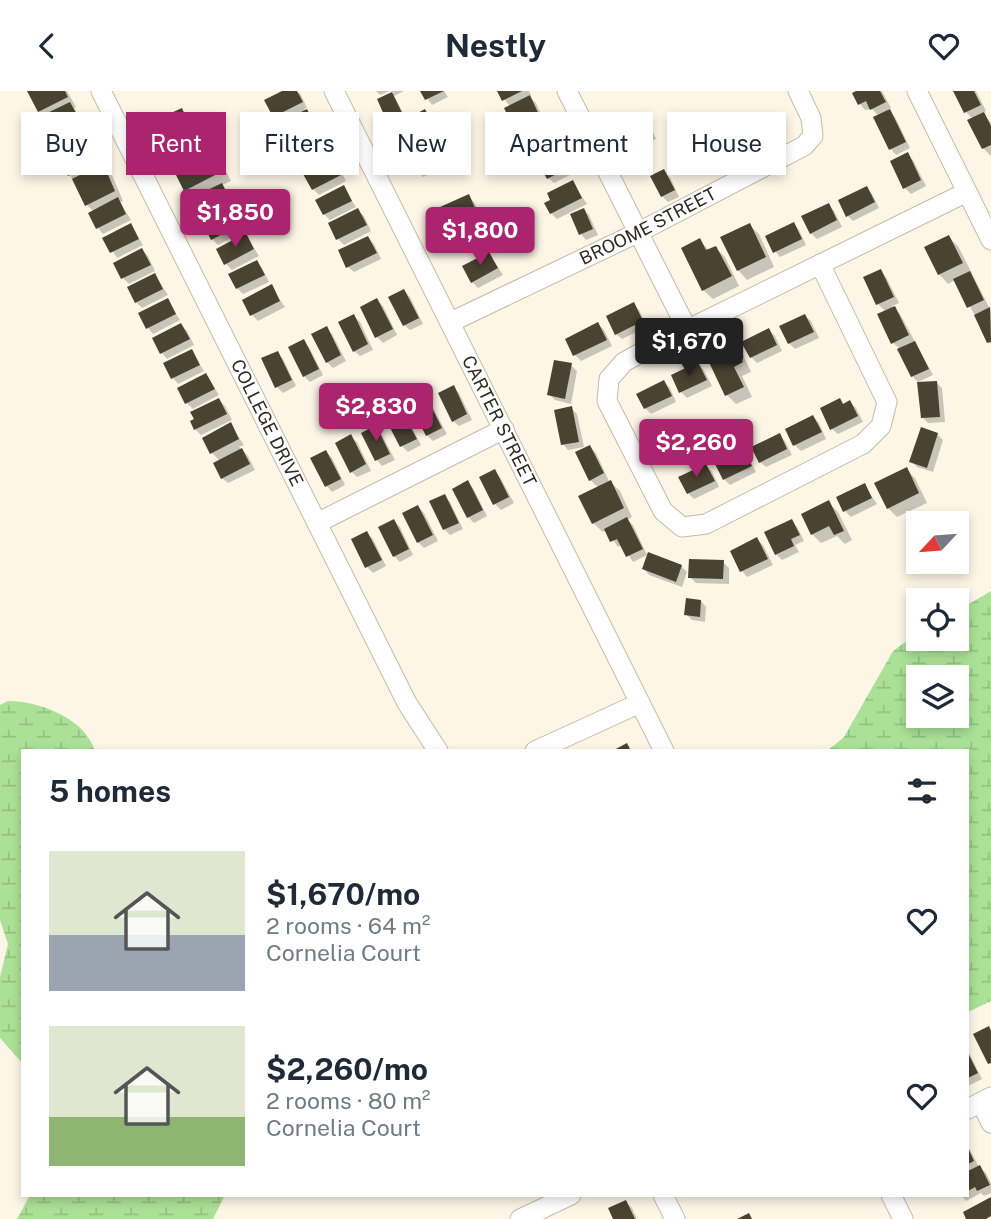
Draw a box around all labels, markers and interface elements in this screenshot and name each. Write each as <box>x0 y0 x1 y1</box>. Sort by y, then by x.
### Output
icon: back <box>28 27 66 65</box>
text: Nestly <box>445 27 546 64</box>
icon: heart <box>925 27 963 65</box>
chip: Buy <box>21 112 112 175</box>
chip: Rent <box>126 112 226 175</box>
chip: Filters <box>240 112 359 175</box>
chip: New <box>373 112 471 175</box>
chip: Apartment <box>485 112 653 175</box>
chip: House <box>667 112 786 175</box>
street label: BROOME STREET <box>576 183 720 269</box>
pin: $1,850 <box>178 190 292 249</box>
text: $1,850 <box>196 198 274 225</box>
pin: $1,800 <box>423 207 537 267</box>
text: $1,800 <box>442 216 518 243</box>
pin: $1,670 <box>632 319 746 378</box>
text: $1,670 <box>651 327 727 354</box>
street label: CARTER STREET <box>458 352 541 490</box>
street label: COLLEGE DRIVE <box>227 356 308 490</box>
pin: $2,830 <box>319 383 433 443</box>
text: $2,830 <box>335 392 417 419</box>
pin: $2,260 <box>639 419 753 479</box>
text: $2,260 <box>655 428 737 455</box>
north arrow <box>906 511 970 574</box>
map controls <box>906 511 969 728</box>
button: locate <box>906 588 969 651</box>
button: layers <box>906 665 969 728</box>
icon: filters <box>903 772 941 810</box>
text: 5 homes <box>49 773 171 809</box>
text: $1,670/mo <box>266 876 420 912</box>
icon: home <box>105 879 189 963</box>
icon: heart <box>903 902 941 940</box>
text: 2 rooms · 64 m² <box>266 912 430 939</box>
text: Cornelia Court <box>266 939 421 966</box>
text: $2,260/mo <box>266 1051 428 1087</box>
icon: home <box>105 1054 189 1138</box>
icon: heart <box>903 1077 941 1115</box>
text: 2 rooms · 80 m² <box>266 1087 431 1114</box>
text: Cornelia Court <box>266 1114 421 1141</box>

